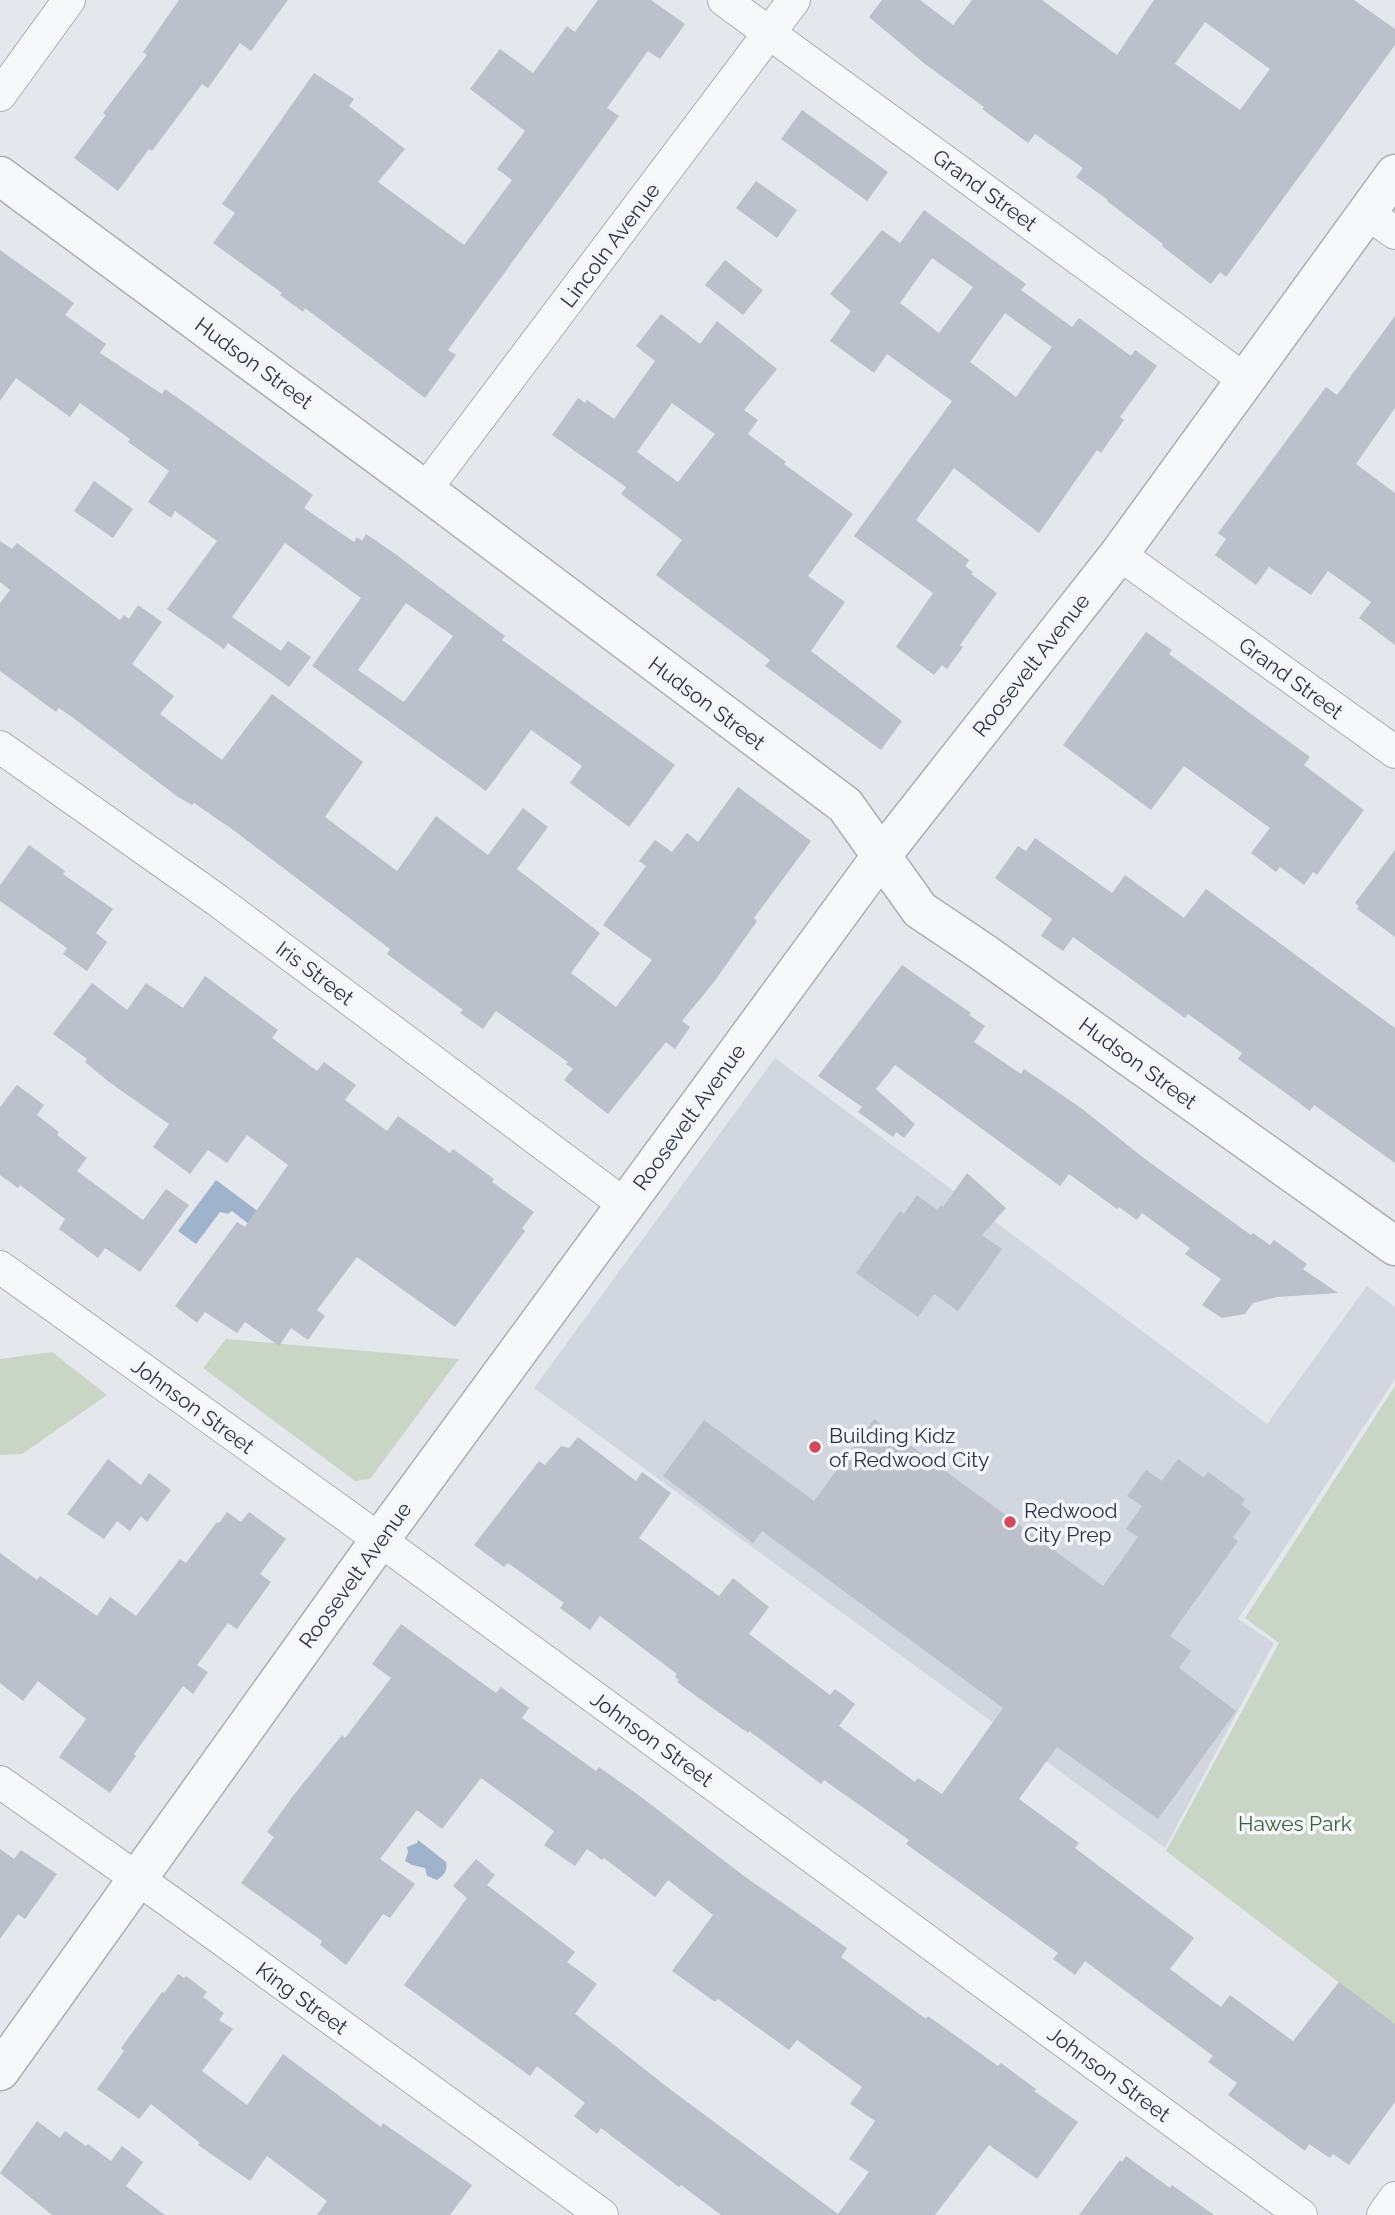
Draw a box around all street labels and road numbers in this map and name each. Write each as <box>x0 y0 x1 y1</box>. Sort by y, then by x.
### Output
street label: Grand Street <box>928 144 1042 236</box>
street label: Lincoln Avenue <box>555 178 665 312</box>
street label: Hudson Street <box>190 312 318 414</box>
street label: Roosevelt Avenue <box>967 588 1095 742</box>
street label: Grand Street <box>1234 632 1348 724</box>
street label: Hudson Street <box>644 651 770 755</box>
street label: Iris Street <box>271 936 359 1010</box>
street label: Hudson Street <box>1074 1012 1202 1114</box>
street label: Roosevelt Avenue <box>628 1039 750 1195</box>
street label: Johnson Street <box>127 1353 259 1459</box>
street label: Roosevelt Avenue <box>294 1497 416 1653</box>
street label: Johnson Street <box>586 1686 718 1792</box>
street label: King Street <box>251 1956 353 2040</box>
street label: Johnson Street <box>1043 2021 1175 2127</box>

